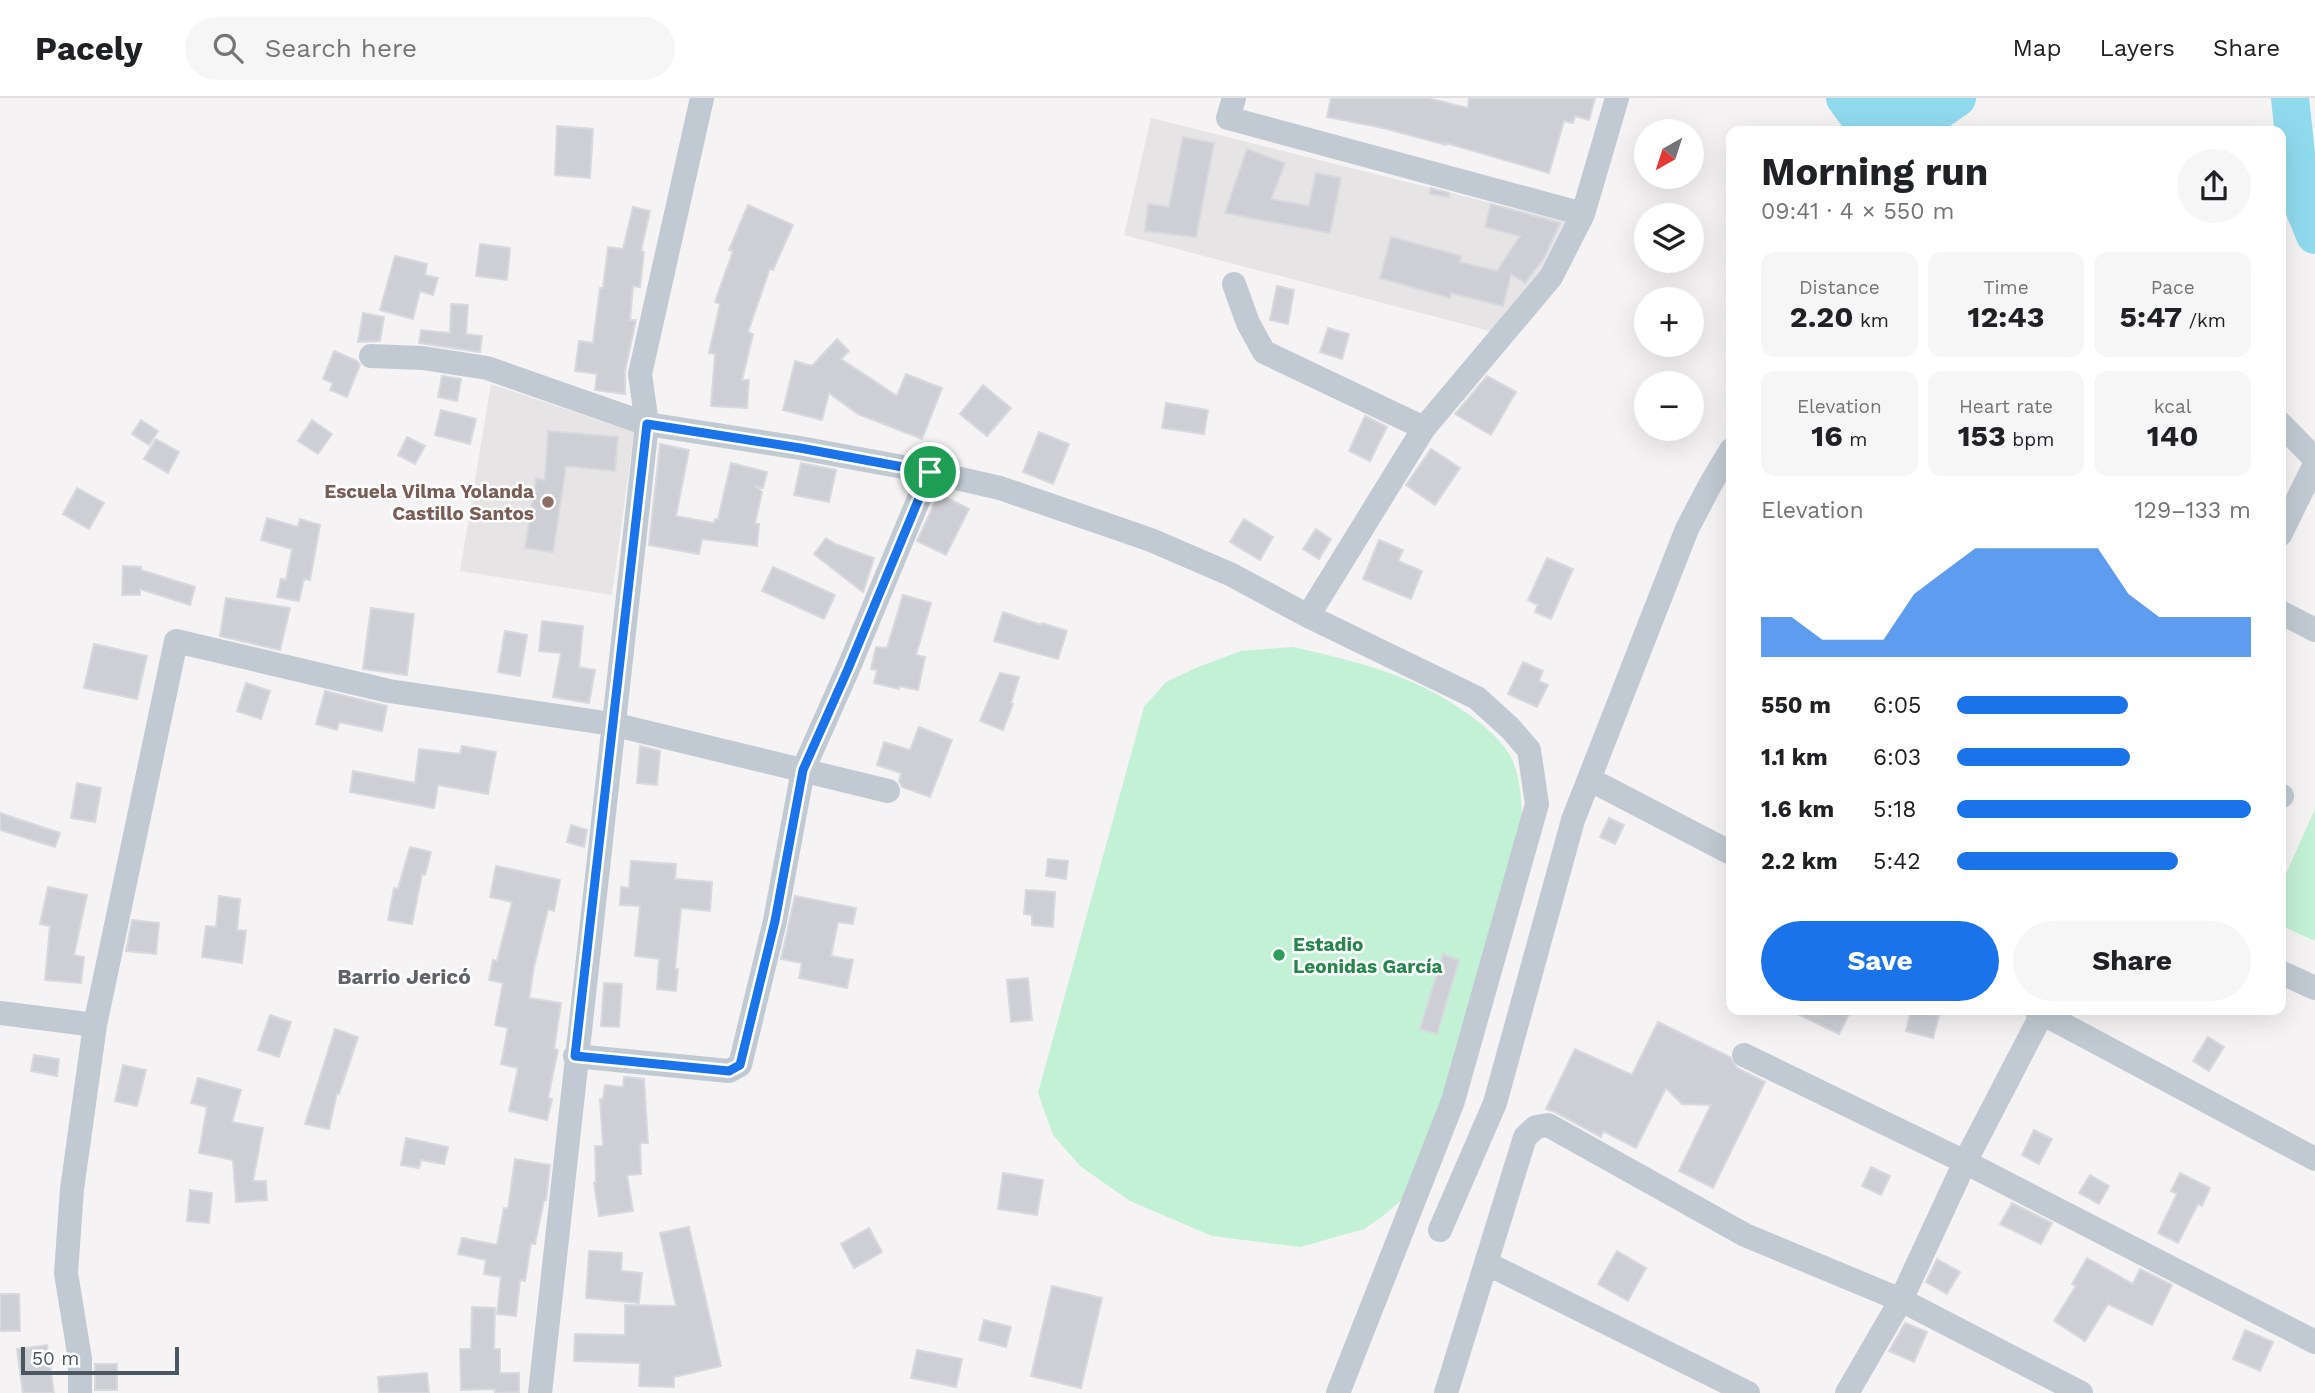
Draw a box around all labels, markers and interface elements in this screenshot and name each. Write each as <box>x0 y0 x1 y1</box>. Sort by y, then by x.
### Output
search box <box>185 17 675 80</box>
text: Pacely <box>35 29 143 68</box>
icon: search <box>209 29 247 67</box>
text: Search here <box>265 33 417 63</box>
text: Map <box>2013 34 2061 62</box>
text: Layers <box>2099 34 2175 62</box>
text: Share <box>2213 34 2280 62</box>
north arrow <box>1634 119 1704 189</box>
map controls <box>1634 119 1704 441</box>
button: share <box>2177 149 2251 223</box>
text: Morning run <box>1761 150 1988 194</box>
text: 09:41 · 4 × 550 m <box>1761 198 1954 225</box>
button: layers <box>1634 203 1704 273</box>
text: Distance <box>1799 276 1880 299</box>
text: Time <box>1983 276 2029 299</box>
text: Pace <box>2151 276 2195 299</box>
button: + <box>1634 287 1704 357</box>
text: 2.20 <box>1790 299 1854 334</box>
text: 12:43 <box>1967 299 2045 334</box>
text: 5:47 <box>2119 299 2182 334</box>
text: km <box>1854 309 1889 332</box>
text: /km <box>2182 309 2226 332</box>
button: − <box>1634 371 1704 441</box>
text: Elevation <box>1797 395 1882 418</box>
text: Heart rate <box>1959 395 2053 418</box>
text: kcal <box>2154 395 2191 418</box>
text: 16 <box>1811 418 1843 453</box>
text: 153 <box>1958 418 2006 453</box>
text: 140 <box>2147 418 2198 453</box>
text: m <box>1843 428 1867 451</box>
text: bpm <box>2006 428 2054 451</box>
pin <box>900 442 960 502</box>
icon: arrive <box>911 453 949 491</box>
place label: Escuela Vilma Yolanda Castillo Santos <box>324 480 534 525</box>
marker: Escuela Vilma Yolanda Castillo Santos <box>540 494 556 510</box>
text: Elevation <box>1761 497 1864 524</box>
text: 129–133 m <box>2135 497 2251 524</box>
text: 550 m <box>1761 692 1831 719</box>
text: 6:05 <box>1873 692 1921 719</box>
text: 1.1 km <box>1761 744 1828 771</box>
text: 6:03 <box>1873 744 1921 771</box>
text: 1.6 km <box>1761 796 1834 823</box>
text: 5:18 <box>1873 796 1916 823</box>
text: 2.2 km <box>1761 848 1838 875</box>
text: 5:42 <box>1873 848 1921 875</box>
button: Save <box>1761 921 1999 1001</box>
button: Share <box>2013 921 2251 1001</box>
place label: Estadio Leonidas García <box>1293 933 1443 978</box>
marker: Estadio Leonidas García <box>1271 947 1287 963</box>
district label: Barrio Jericó <box>337 964 471 989</box>
scale bar <box>21 1344 178 1376</box>
text: 50 m <box>32 1347 79 1370</box>

